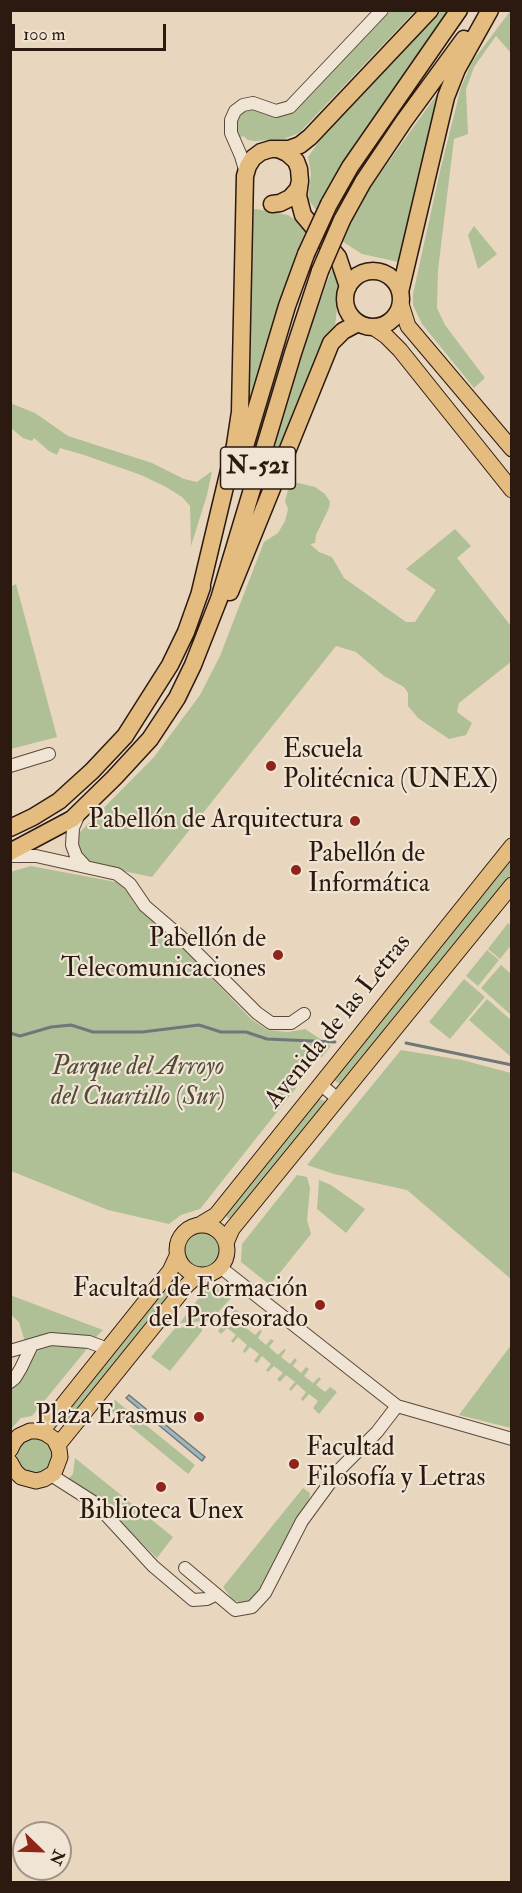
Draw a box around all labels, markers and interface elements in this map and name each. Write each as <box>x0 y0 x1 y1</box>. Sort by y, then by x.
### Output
scale bar <box>15 12 170 50</box>
text: 100 m <box>23 23 66 46</box>
road number: N-521 <box>220 447 296 489</box>
place label: Escuela Politécnica (UNEX) <box>283 735 498 796</box>
marker: Escuela Politécnica (UNEX) <box>264 759 278 773</box>
place label: Pabellón de Arquitectura <box>88 805 343 837</box>
marker: Pabellón de Arquitectura <box>348 814 362 828</box>
place label: Pabellón de Informática <box>308 839 430 900</box>
marker: Pabellón de Informática <box>289 863 303 877</box>
place label: Pabellón de Telecomunicaciones <box>61 924 266 986</box>
street label: Avenida de las Letras <box>259 929 419 1115</box>
marker: Pabellón de Telecomunicaciones <box>271 948 285 962</box>
park label: Parque del Arroyo del Cuartillo (Sur) <box>51 1052 225 1114</box>
place label: Facultad de Formación del Profesorado <box>73 1274 308 1336</box>
marker: Facultad de Formación del Profesorado <box>313 1298 327 1312</box>
place label: Plaza Erasmus <box>35 1401 187 1433</box>
marker: Plaza Erasmus <box>192 1410 206 1424</box>
place label: Facultad Filosofía y Letras <box>306 1433 485 1494</box>
marker: Facultad Filosofía y Letras <box>287 1457 301 1471</box>
marker: Biblioteca Unex <box>154 1480 168 1494</box>
place label: Biblioteca Unex <box>78 1496 244 1528</box>
north arrow <box>12 1821 72 1881</box>
text: N <box>45 1847 69 1868</box>

